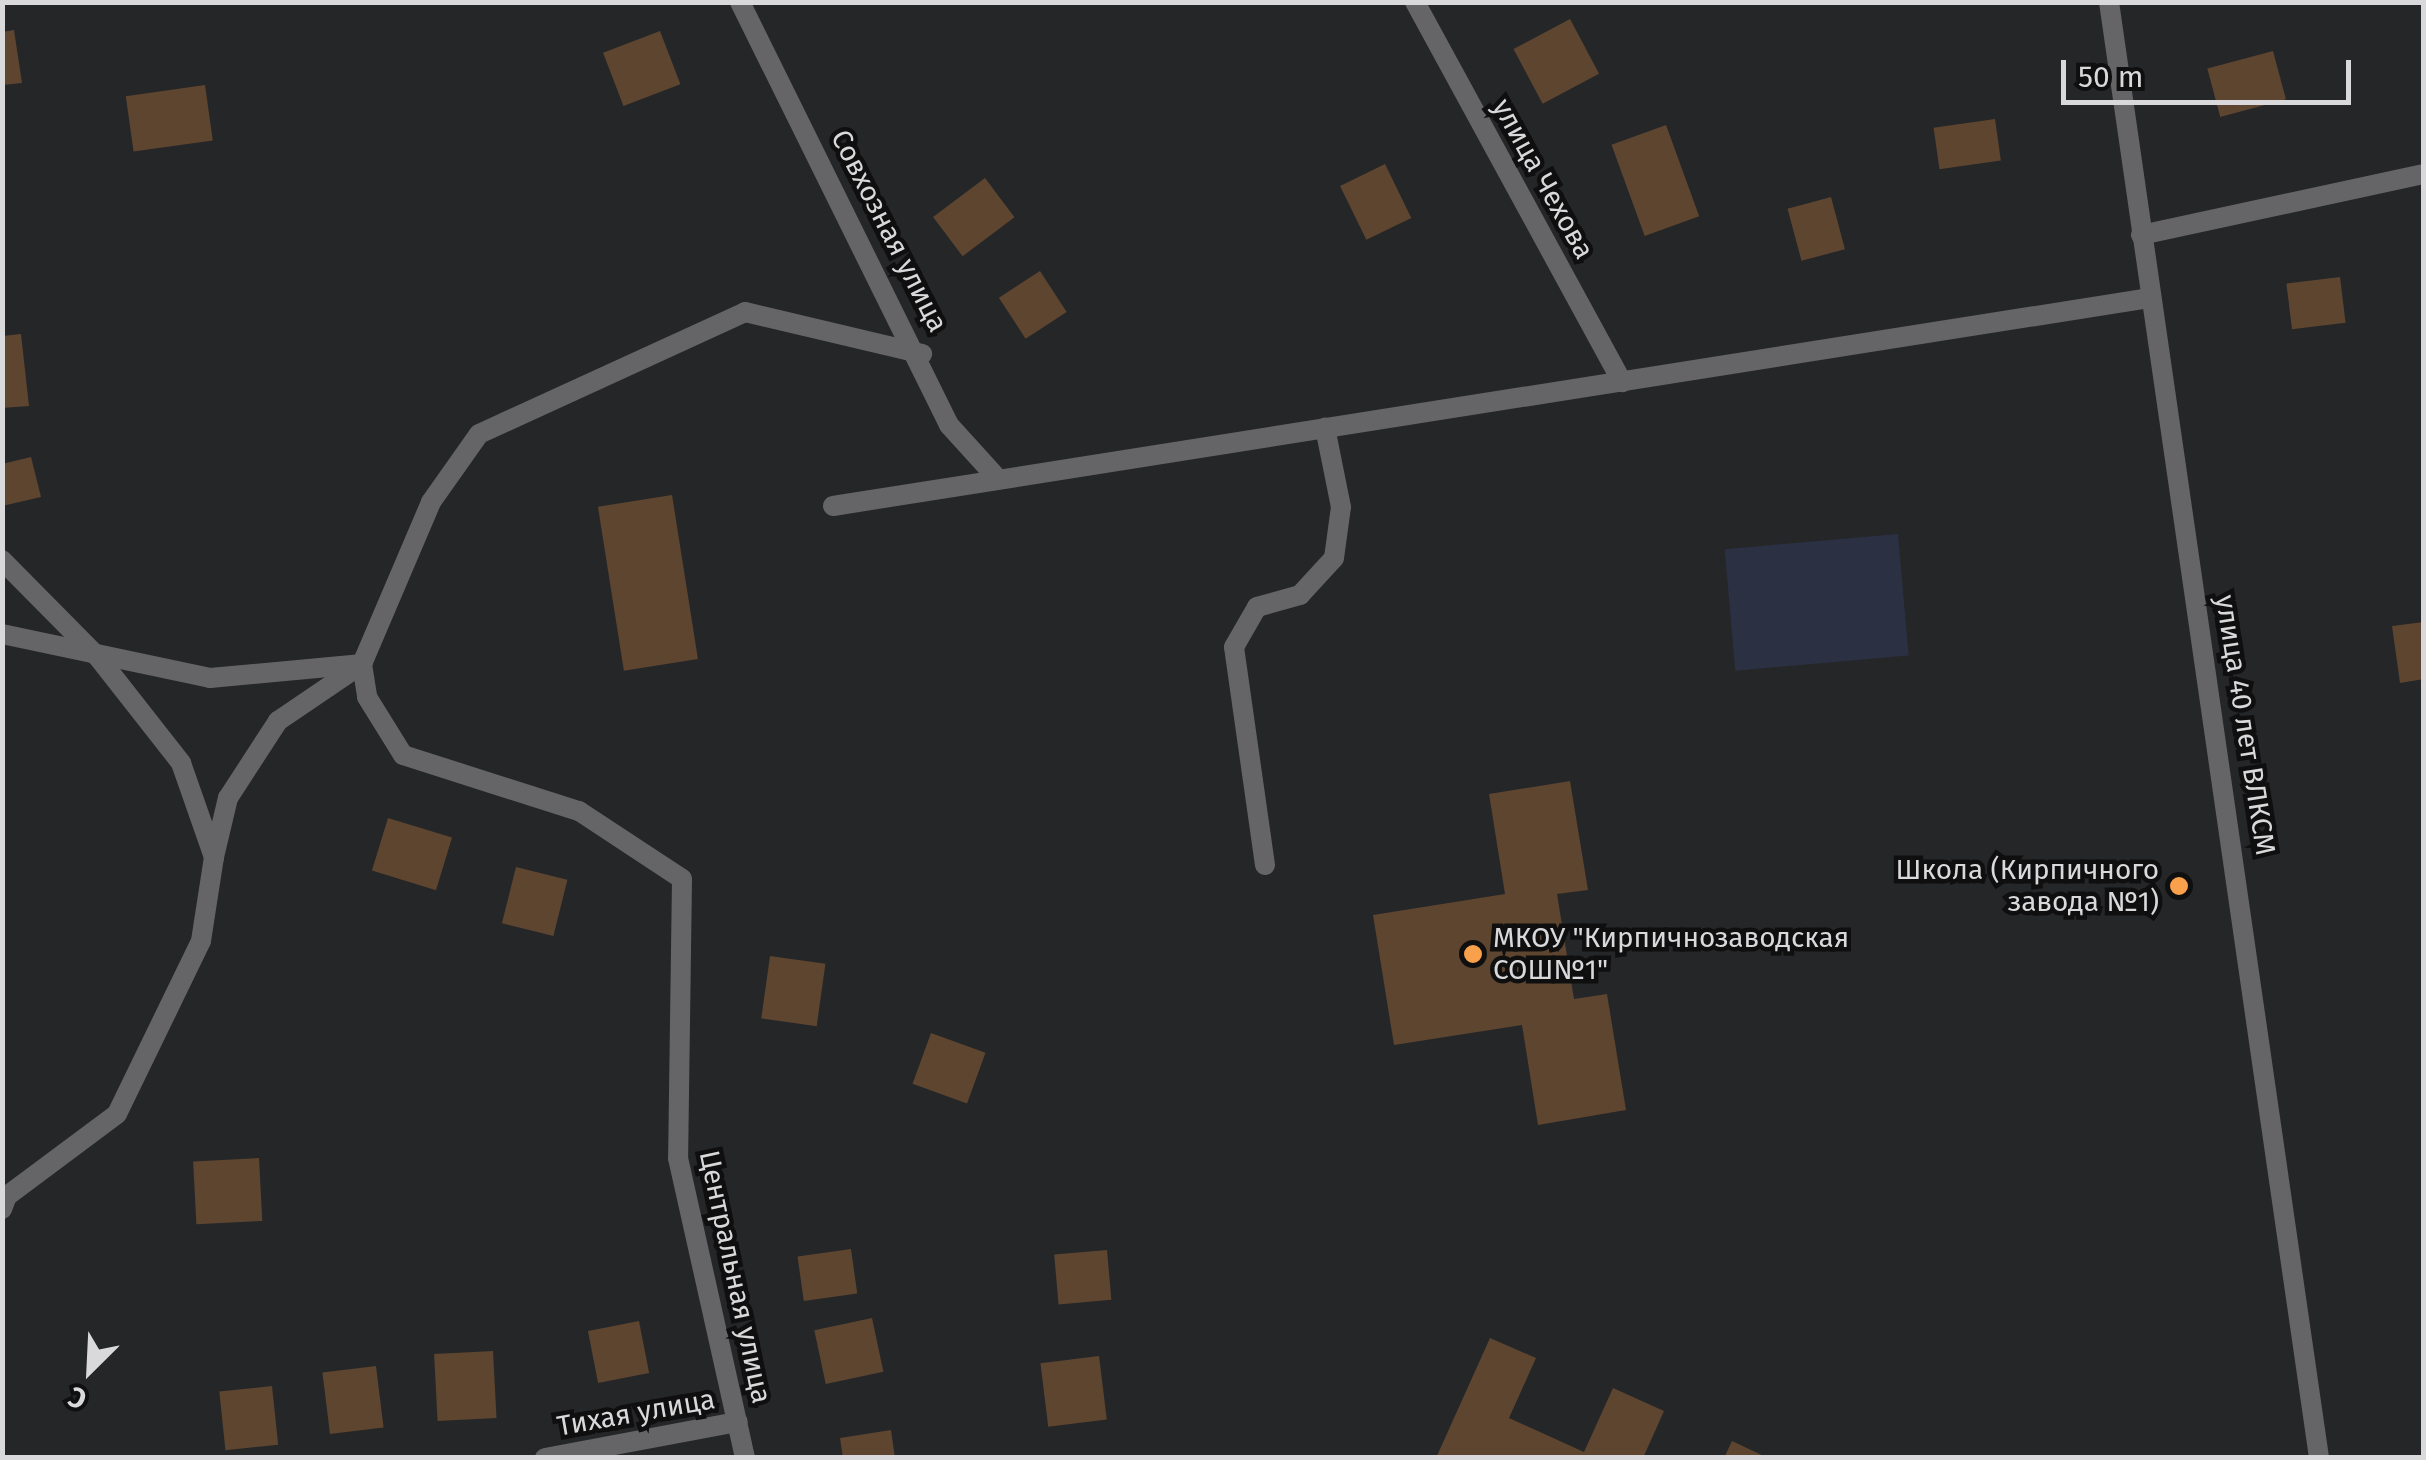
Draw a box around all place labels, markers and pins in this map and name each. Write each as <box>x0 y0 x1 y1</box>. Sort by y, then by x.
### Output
place label: Школа (Кирпичного завода №1) <box>1896 853 2159 919</box>
marker: Школа (Кирпичного завода №1) <box>2168 875 2190 897</box>
place label: МКОУ "Кирпичнозаводская СОШ№1" <box>1493 921 1849 987</box>
marker: МКОУ "Кирпичнозаводская СОШ№1" <box>1462 943 1484 965</box>

